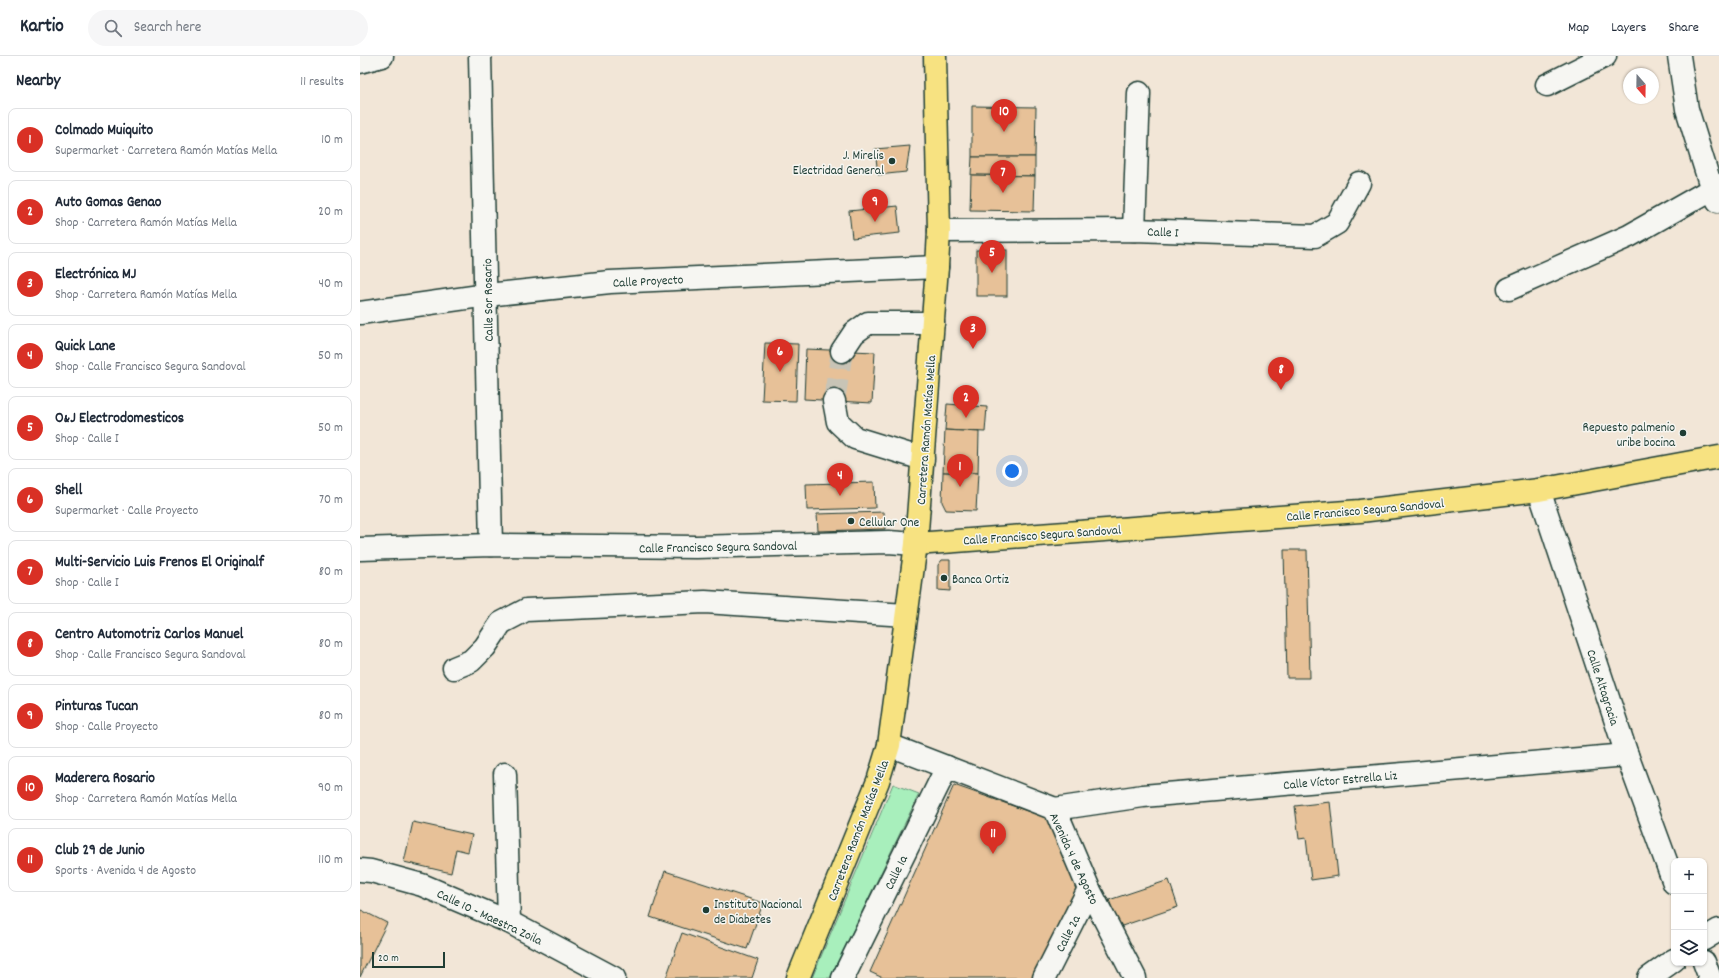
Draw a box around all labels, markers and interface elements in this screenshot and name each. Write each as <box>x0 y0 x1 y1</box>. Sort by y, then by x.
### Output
search box <box>88 10 368 46</box>
text: Kartio <box>20 14 64 41</box>
icon: search <box>102 17 124 39</box>
text: Search here <box>134 17 201 39</box>
text: Map <box>1568 18 1589 38</box>
text: Layers <box>1611 18 1646 38</box>
text: Share <box>1668 18 1699 38</box>
north arrow <box>1623 68 1659 104</box>
text: Nearby <box>16 70 60 94</box>
text: 11 results <box>300 73 344 92</box>
pin: 10 <box>991 99 1017 132</box>
text: Colmado Muiquito <box>55 120 153 142</box>
text: 1 <box>29 131 31 150</box>
text: 10 m <box>321 131 343 150</box>
text: Supermarket · Carretera Ramón Matías Mella <box>55 142 277 161</box>
place label: J. Mirelis Electridad General <box>793 147 884 181</box>
marker: J. Mirelis Electridad General <box>887 156 897 166</box>
pin: 7 <box>990 160 1016 193</box>
pin: 9 <box>862 189 888 222</box>
text: Auto Gomas Genao <box>55 192 161 214</box>
text: 2 <box>27 203 33 222</box>
text: 20 m <box>318 203 343 222</box>
text: Shop · Carretera Ramón Matías Mella <box>55 214 237 233</box>
street label: Calle I <box>1147 223 1179 244</box>
pin: 5 <box>979 240 1005 273</box>
street label: Calle Sor Rosario <box>479 258 500 342</box>
text: Electrónica MJ <box>55 264 136 286</box>
street label: Calle Proyecto <box>612 271 684 294</box>
text: 3 <box>27 275 33 294</box>
text: 40 m <box>319 275 343 294</box>
text: Shop · Carretera Ramón Matías Mella <box>55 286 237 305</box>
pin: 3 <box>960 316 986 349</box>
text: Quick Lane <box>55 336 115 358</box>
pin: 6 <box>767 339 793 372</box>
text: 4 <box>27 347 33 366</box>
text: 50 m <box>318 347 343 366</box>
street label: Carretera Ramón Matías Mella <box>913 354 942 505</box>
pin: 8 <box>1268 357 1294 390</box>
text: Shop · Calle Francisco Segura Sandoval <box>55 358 246 377</box>
pin: 2 <box>953 385 979 418</box>
text: O&J Electrodomesticos <box>55 408 184 430</box>
text: 5 <box>27 419 33 438</box>
text: 50 m <box>318 419 343 438</box>
place label: Repuesto palmenio uribe bocina <box>1583 419 1676 453</box>
marker: Repuesto palmenio uribe bocina <box>1678 428 1688 438</box>
text: Shop · Calle I <box>55 430 119 449</box>
pin: 1 <box>947 454 973 487</box>
your location <box>1002 461 1022 481</box>
pin: 4 <box>827 463 853 496</box>
text: Shell <box>55 480 82 502</box>
text: 6 <box>27 491 33 510</box>
text: 70 m <box>319 491 343 510</box>
street label: Calle Francisco Segura Sandoval <box>1286 495 1445 528</box>
text: Supermarket · Calle Proyecto <box>55 502 198 521</box>
place label: Cellular One <box>859 514 919 533</box>
marker: Cellular One <box>846 516 856 526</box>
street label: Calle Francisco Segura Sandoval <box>963 522 1122 551</box>
street label: Calle Francisco Segura Sandoval <box>639 538 797 559</box>
text: Multi-Servicio Luis Frenos El Originalf <box>55 552 264 574</box>
text: 7 <box>28 563 32 582</box>
text: 80 m <box>319 563 343 582</box>
place label: Banca Ortiz <box>952 571 1009 590</box>
marker: Banca Ortiz <box>939 573 949 583</box>
text: Shop · Calle I <box>55 574 119 593</box>
text: Centro Automotriz Carlos Manuel <box>55 624 243 646</box>
text: 8 <box>27 635 33 654</box>
text: 80 m <box>319 635 343 654</box>
text: Shop · Calle Francisco Segura Sandoval <box>55 646 246 665</box>
street label: Calle Altagracia <box>1580 647 1623 729</box>
text: Pinturas Tucan <box>55 696 138 718</box>
text: 9 <box>27 707 33 726</box>
text: 80 m <box>319 707 343 726</box>
text: Shop · Calle Proyecto <box>55 718 158 737</box>
street label: Carretera Ramón Matías Mella <box>824 757 895 904</box>
street label: Calle Víctor Estrella Liz <box>1282 767 1398 796</box>
text: Maderera Rosario <box>55 768 155 790</box>
text: 10 <box>25 779 35 798</box>
text: 90 m <box>318 779 343 798</box>
text: Shop · Carretera Ramón Matías Mella <box>55 790 237 809</box>
street label: Avenida 4 de Agosto <box>1043 810 1102 908</box>
pin: 11 <box>980 821 1006 854</box>
text: Club 29 de Junio <box>55 840 145 862</box>
text: 11 <box>27 851 33 870</box>
text: 110 m <box>318 851 343 870</box>
street label: Calle 1a <box>881 852 914 894</box>
map controls <box>1671 858 1707 966</box>
button: + <box>1671 858 1707 894</box>
text: Sports · Avenida 4 de Agosto <box>55 862 196 881</box>
street label: Calle 10 - Maestra Zoila <box>433 885 546 951</box>
button: − <box>1671 894 1707 930</box>
place label: Instituto Nacional de Diabetes <box>714 896 802 930</box>
marker: Instituto Nacional de Diabetes <box>701 905 711 915</box>
street label: Calle 2a <box>1052 912 1087 956</box>
button: layers <box>1671 930 1707 966</box>
scale bar <box>372 950 445 969</box>
text: 20 m <box>378 951 399 967</box>

